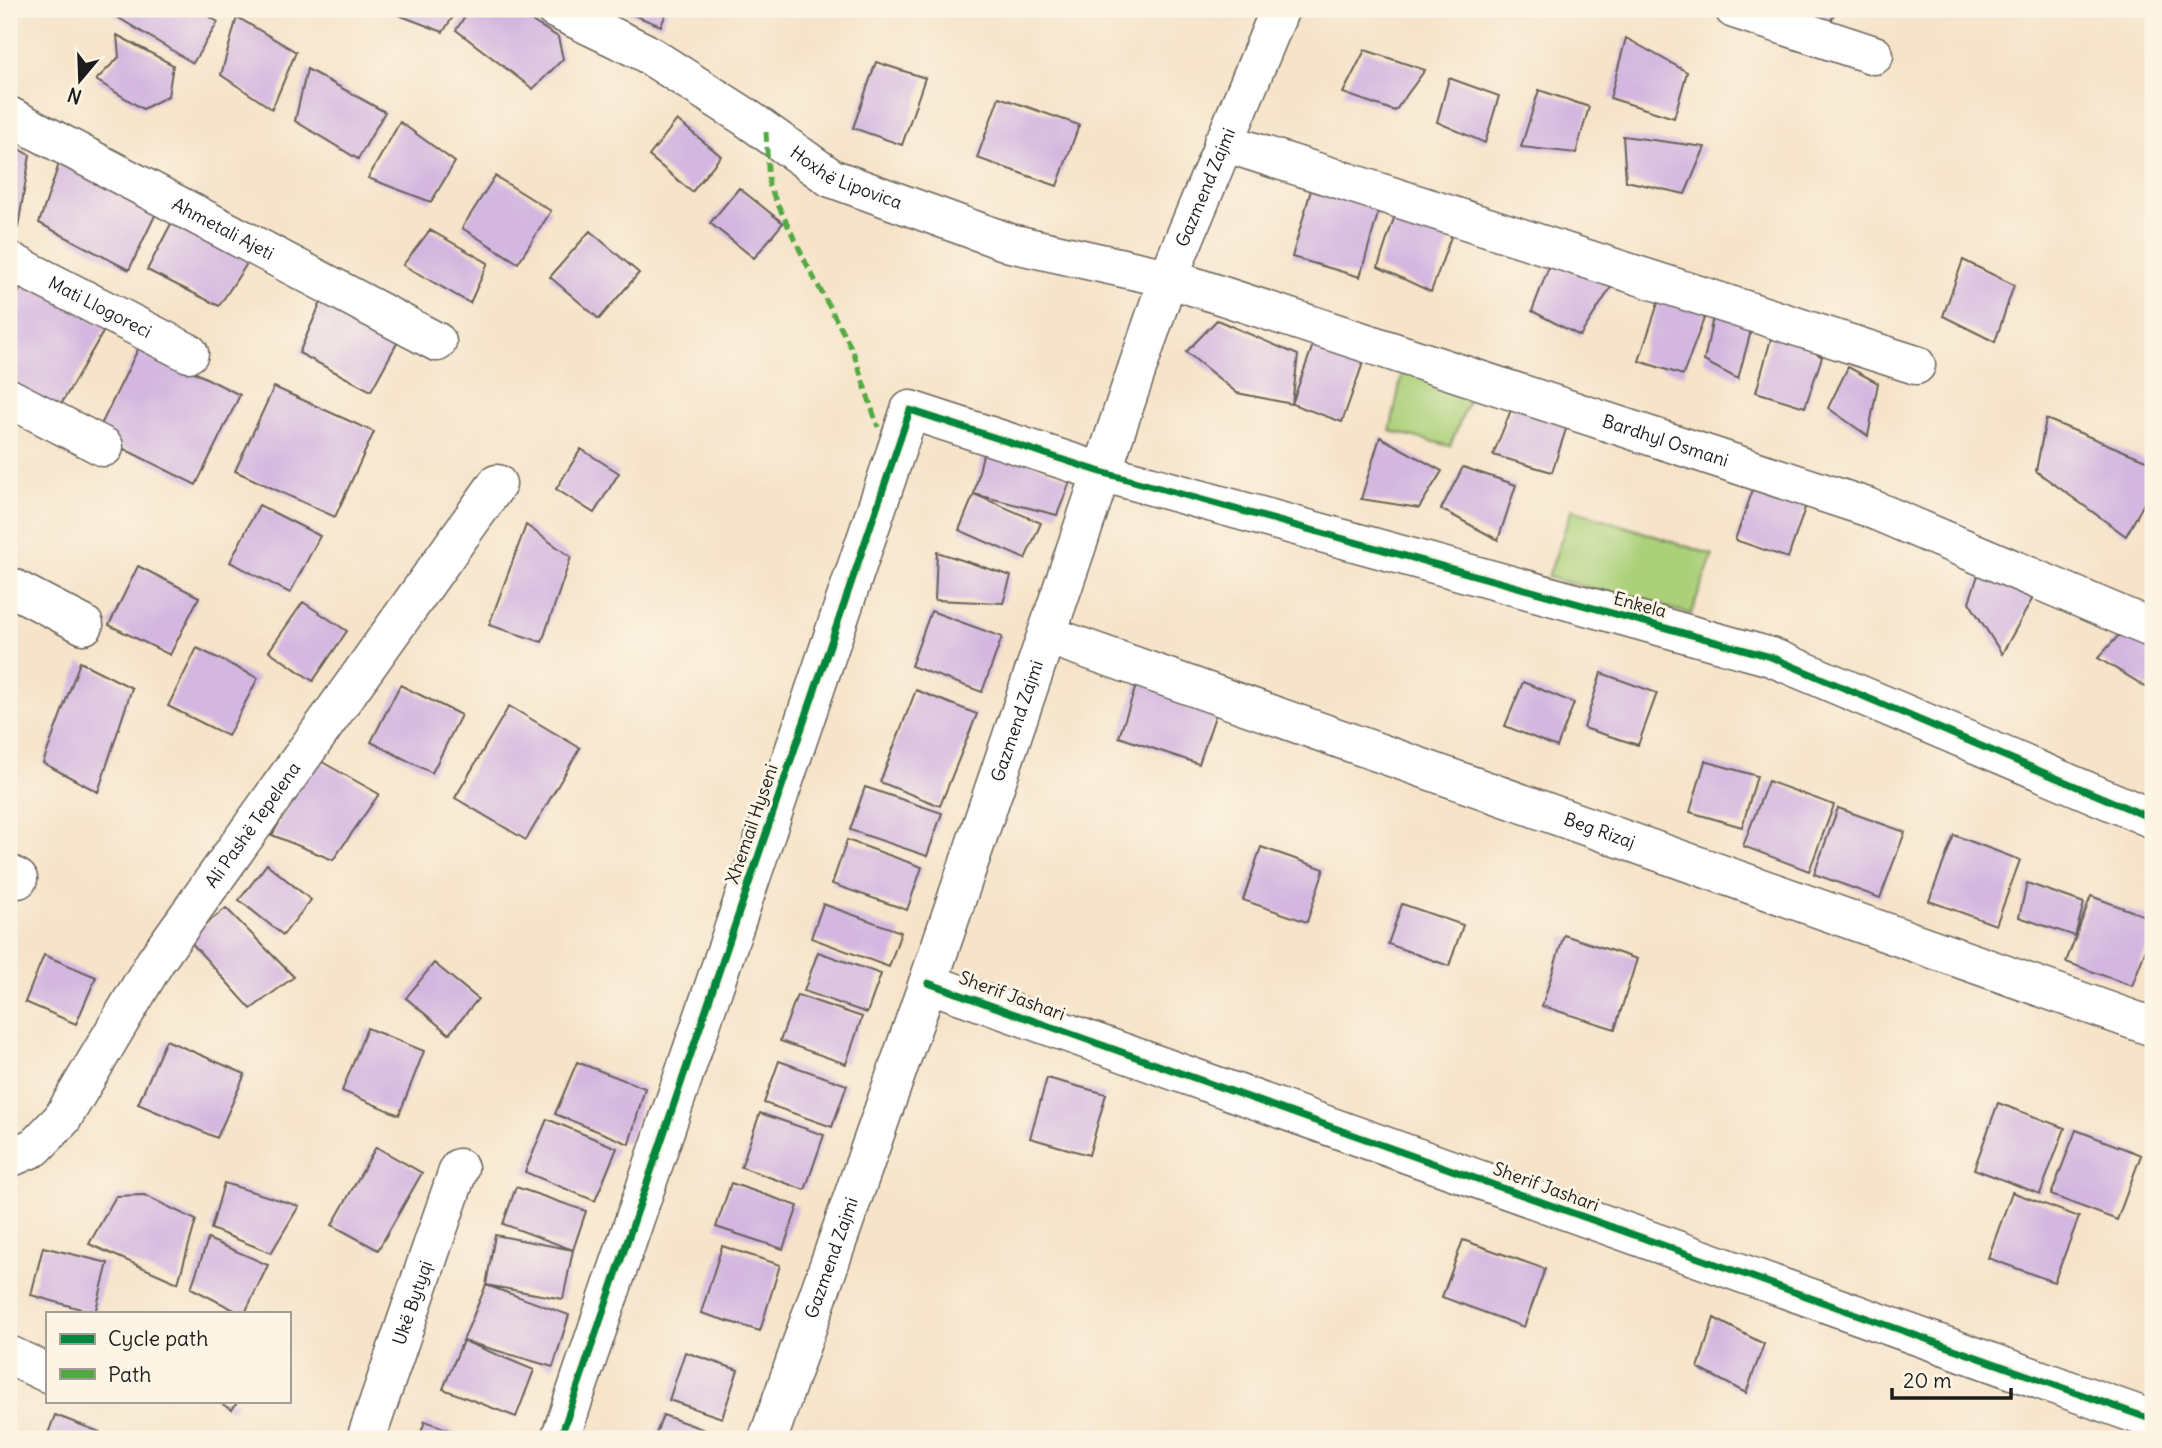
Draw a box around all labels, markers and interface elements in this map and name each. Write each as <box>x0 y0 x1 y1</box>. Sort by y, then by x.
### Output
north arrow <box>46 46 116 116</box>
text: N <box>64 83 85 110</box>
street label: Gazmend Zajmi <box>1170 124 1240 250</box>
street label: Hoxhë Lipovica <box>786 141 905 214</box>
street label: Ahmetali Ajeti <box>169 192 278 265</box>
street label: Mati Llogoreci <box>44 271 156 343</box>
street label: Bardhyl Osmani <box>1599 409 1731 472</box>
street label: Enkela <box>1611 586 1669 623</box>
street label: Gazmend Zajmi <box>985 657 1048 785</box>
street label: Ali Pashë Tepelena <box>200 757 305 892</box>
street label: Xhemail Hyseni <box>720 761 783 887</box>
street label: Beg Rizaj <box>1561 807 1638 854</box>
street label: Sherif Jashari <box>956 966 1068 1025</box>
street label: Sherif Jashari <box>1490 1157 1602 1216</box>
street label: Gazmend Zajmi <box>799 1194 863 1321</box>
street label: Ukë Bytyqi <box>387 1257 437 1348</box>
legend <box>46 1312 290 1402</box>
text: Cycle path <box>108 1325 208 1352</box>
scale bar <box>1892 1357 2011 1401</box>
text: Path <box>108 1361 151 1388</box>
text: 20 m <box>1903 1367 1952 1394</box>

